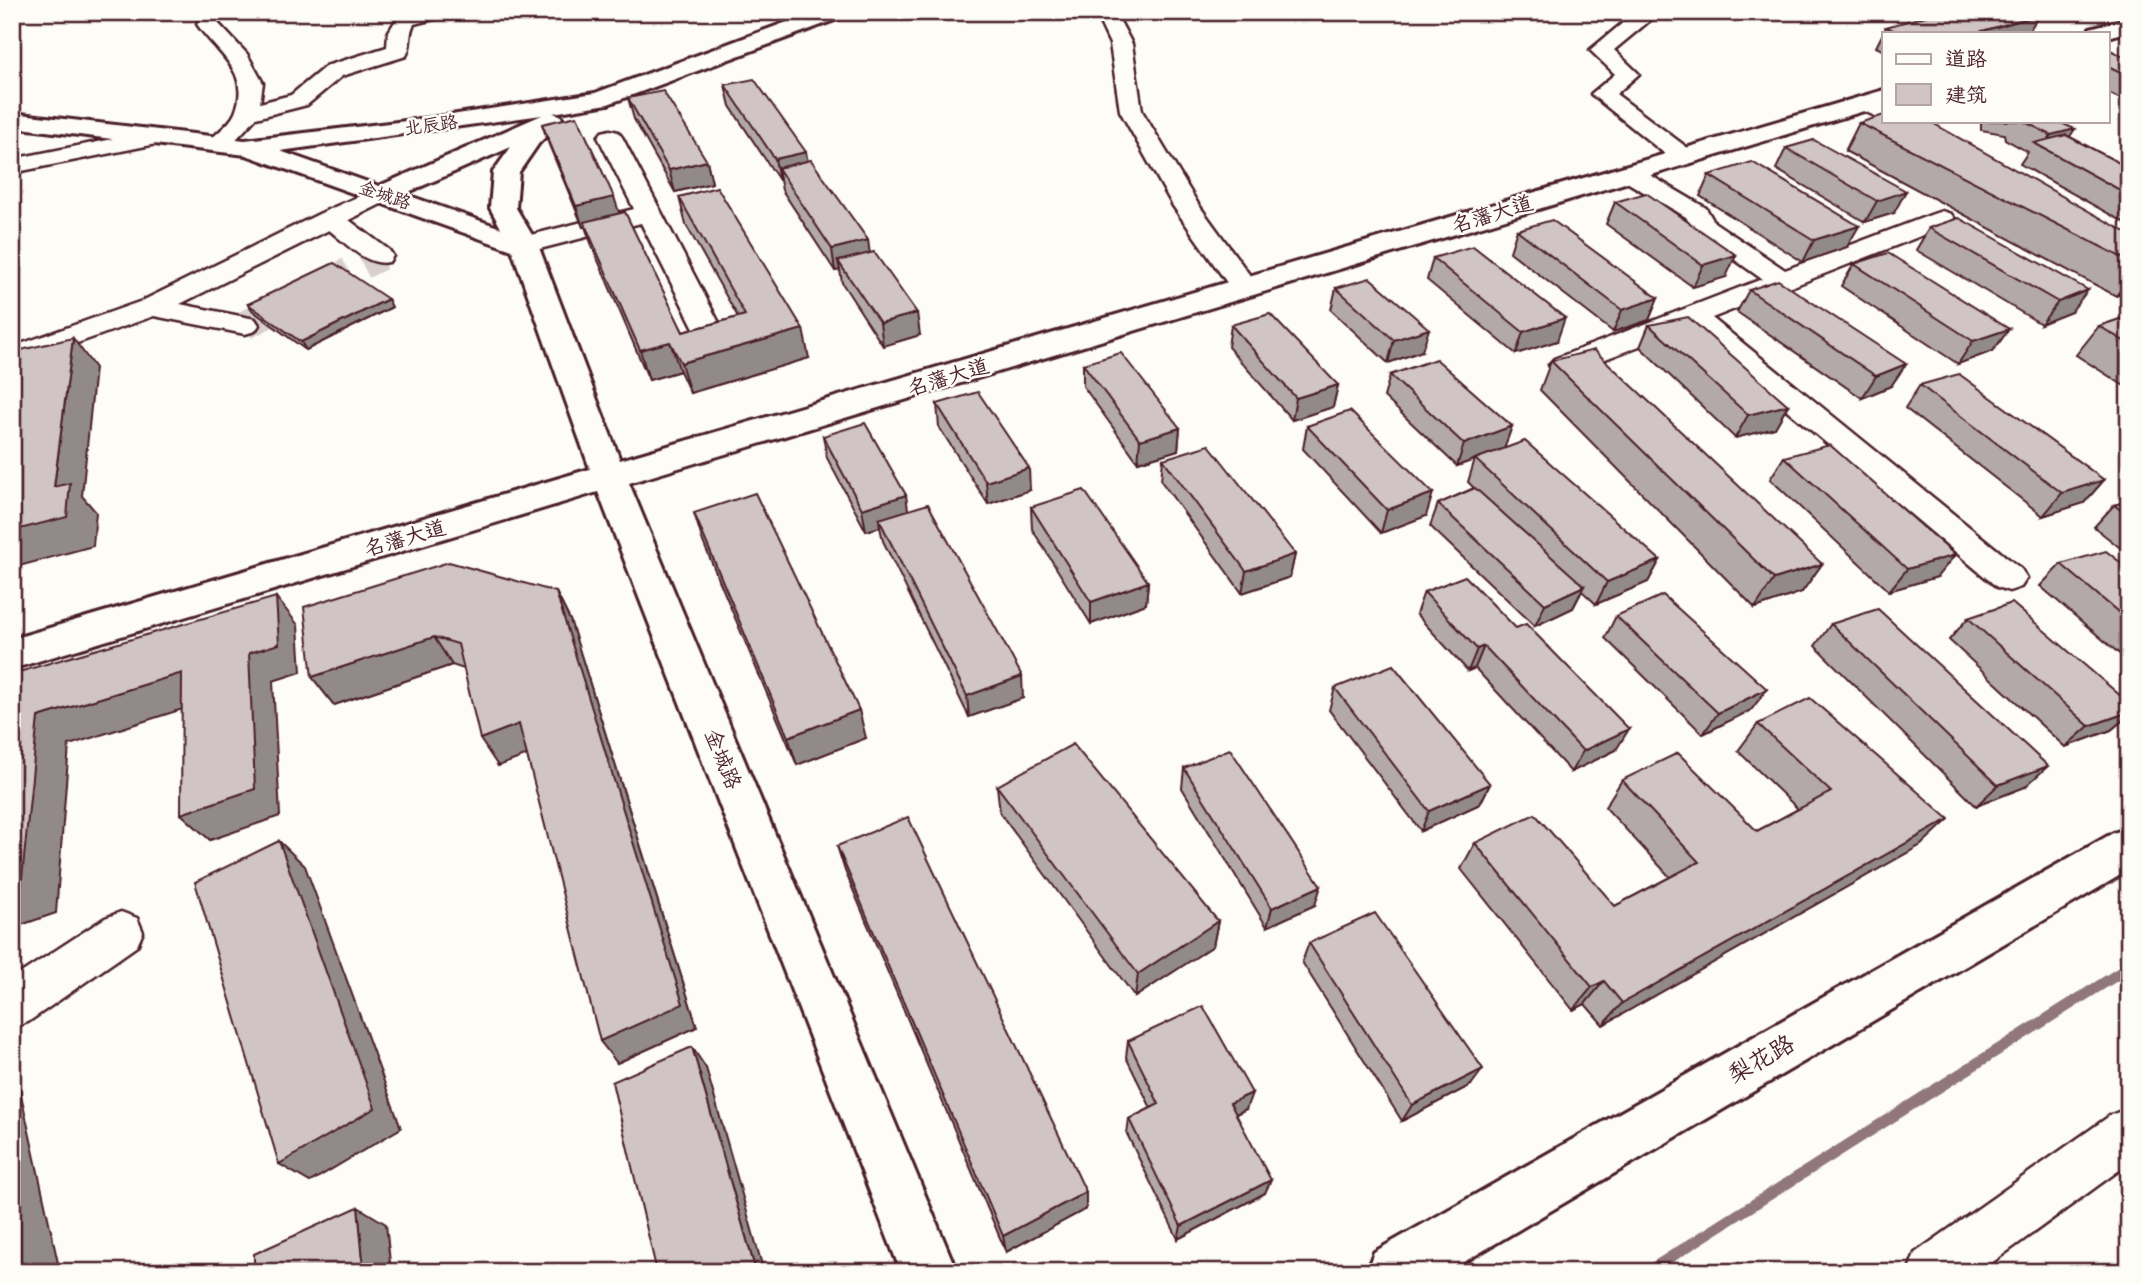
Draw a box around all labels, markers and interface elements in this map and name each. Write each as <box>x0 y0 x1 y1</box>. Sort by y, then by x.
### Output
legend <box>1882 32 2110 122</box>
text: 道路 <box>1945 45 1987 73</box>
text: 建筑 <box>1945 81 1987 109</box>
street label: 北辰路 <box>403 109 459 141</box>
street label: 金城路 <box>356 175 414 215</box>
street label: 名藩大道 <box>1448 188 1536 240</box>
street label: 名藩大道 <box>904 351 992 403</box>
street label: 名藩大道 <box>361 513 449 563</box>
street label: 金城路 <box>698 725 748 793</box>
street label: 梨花路 <box>1722 1027 1800 1091</box>

